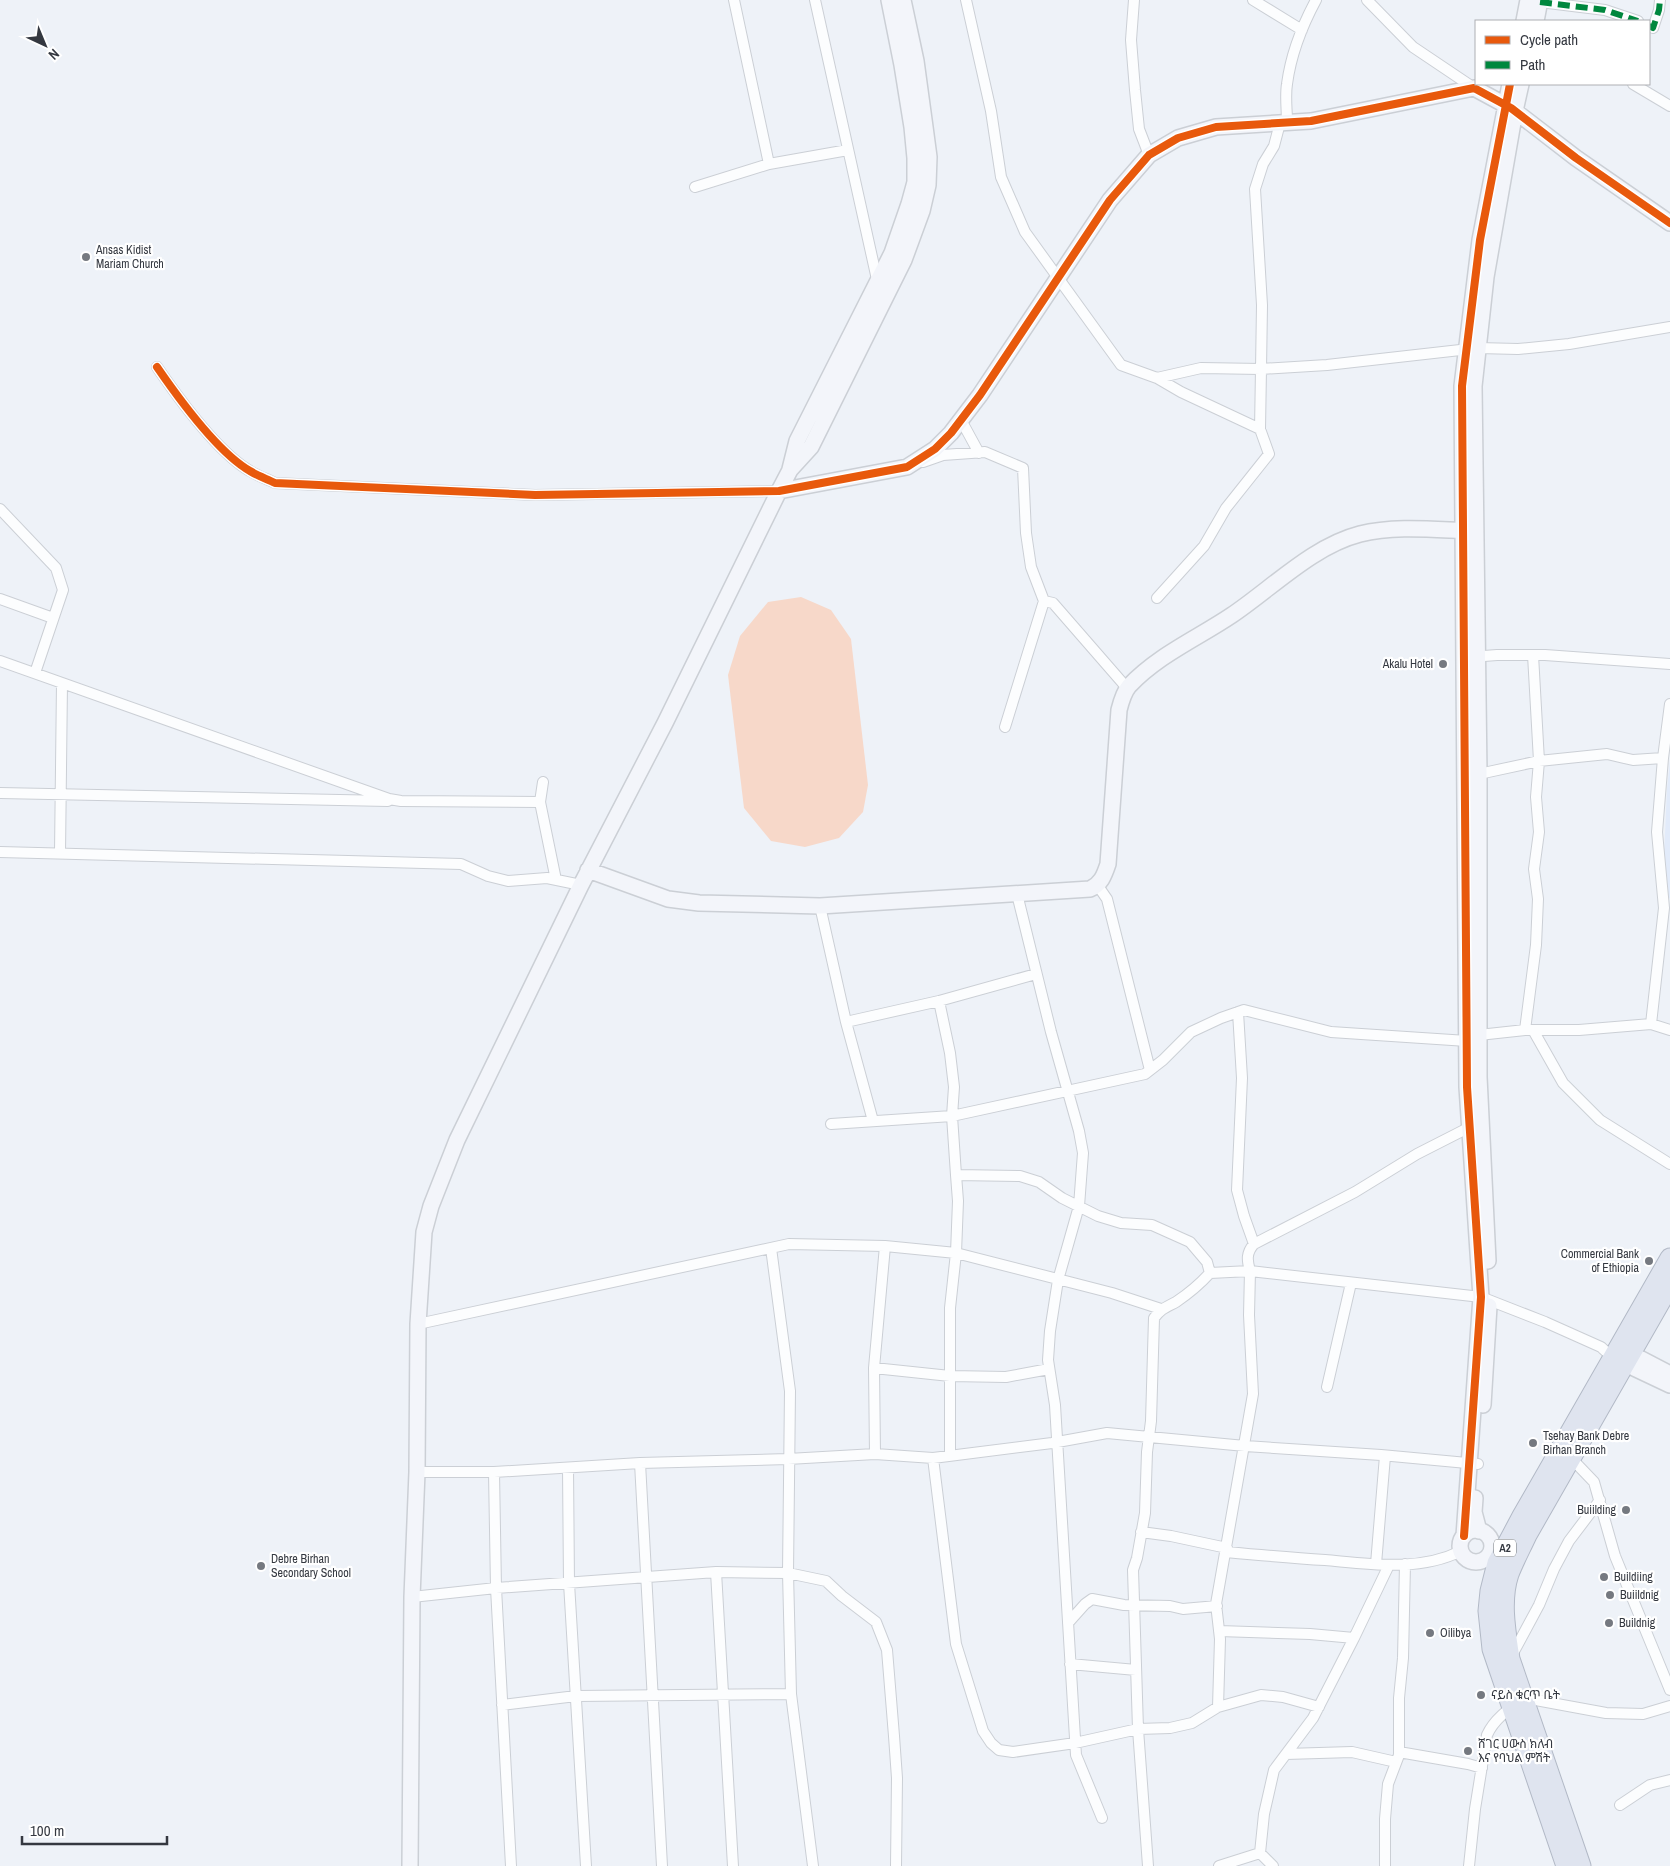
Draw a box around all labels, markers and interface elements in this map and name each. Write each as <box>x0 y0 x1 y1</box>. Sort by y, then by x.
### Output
north arrow <box>20 20 70 70</box>
legend <box>1475 20 1650 85</box>
text: Cycle path <box>1520 29 1578 50</box>
text: N <box>45 45 63 64</box>
text: Path <box>1520 54 1545 75</box>
place label: Ansas Kidist Mariam Church <box>95 242 164 272</box>
marker: Ansas Kidist Mariam Church <box>80 251 92 263</box>
place label: Akalu Hotel <box>1382 656 1433 672</box>
marker: Akalu Hotel <box>1437 658 1449 670</box>
place label: Commercial Bank of Ethiopia <box>1561 1246 1640 1276</box>
marker: Commercial Bank of Ethiopia <box>1643 1255 1655 1267</box>
place label: Tsehay Bank Debre Birhan Branch <box>1543 1428 1629 1458</box>
marker: Tsehay Bank Debre Birhan Branch <box>1527 1437 1539 1449</box>
place label: Buiilding <box>1577 1502 1617 1518</box>
marker: Buiilding <box>1620 1504 1632 1516</box>
road number: A2 <box>1494 1540 1516 1556</box>
place label: Debre Birhan Secondary School <box>271 1551 351 1581</box>
marker: Debre Birhan Secondary School <box>255 1560 267 1572</box>
place label: Buildiing <box>1614 1569 1653 1585</box>
marker: Buildiing <box>1598 1571 1610 1583</box>
place label: Buiildnig <box>1620 1587 1659 1603</box>
marker: Buiildnig <box>1604 1589 1616 1601</box>
place label: Buildnig <box>1619 1615 1656 1631</box>
marker: Buildnig <box>1603 1617 1615 1629</box>
place label: Oilibya <box>1440 1625 1472 1641</box>
marker: Oilibya <box>1424 1627 1436 1639</box>
place label: ናይስ ቁርጥ ቤት <box>1491 1687 1561 1703</box>
marker: ናይስ ቁርጥ ቤት <box>1475 1689 1487 1701</box>
place label: ሸገር ሀውስ ክለብ እና የባህል ምሽት <box>1478 1736 1553 1766</box>
marker: ሸገር ሀውስ ክለብ እና የባህል ምሽት <box>1462 1745 1474 1757</box>
scale bar <box>22 1814 168 1846</box>
text: 100 m <box>30 1820 64 1841</box>

